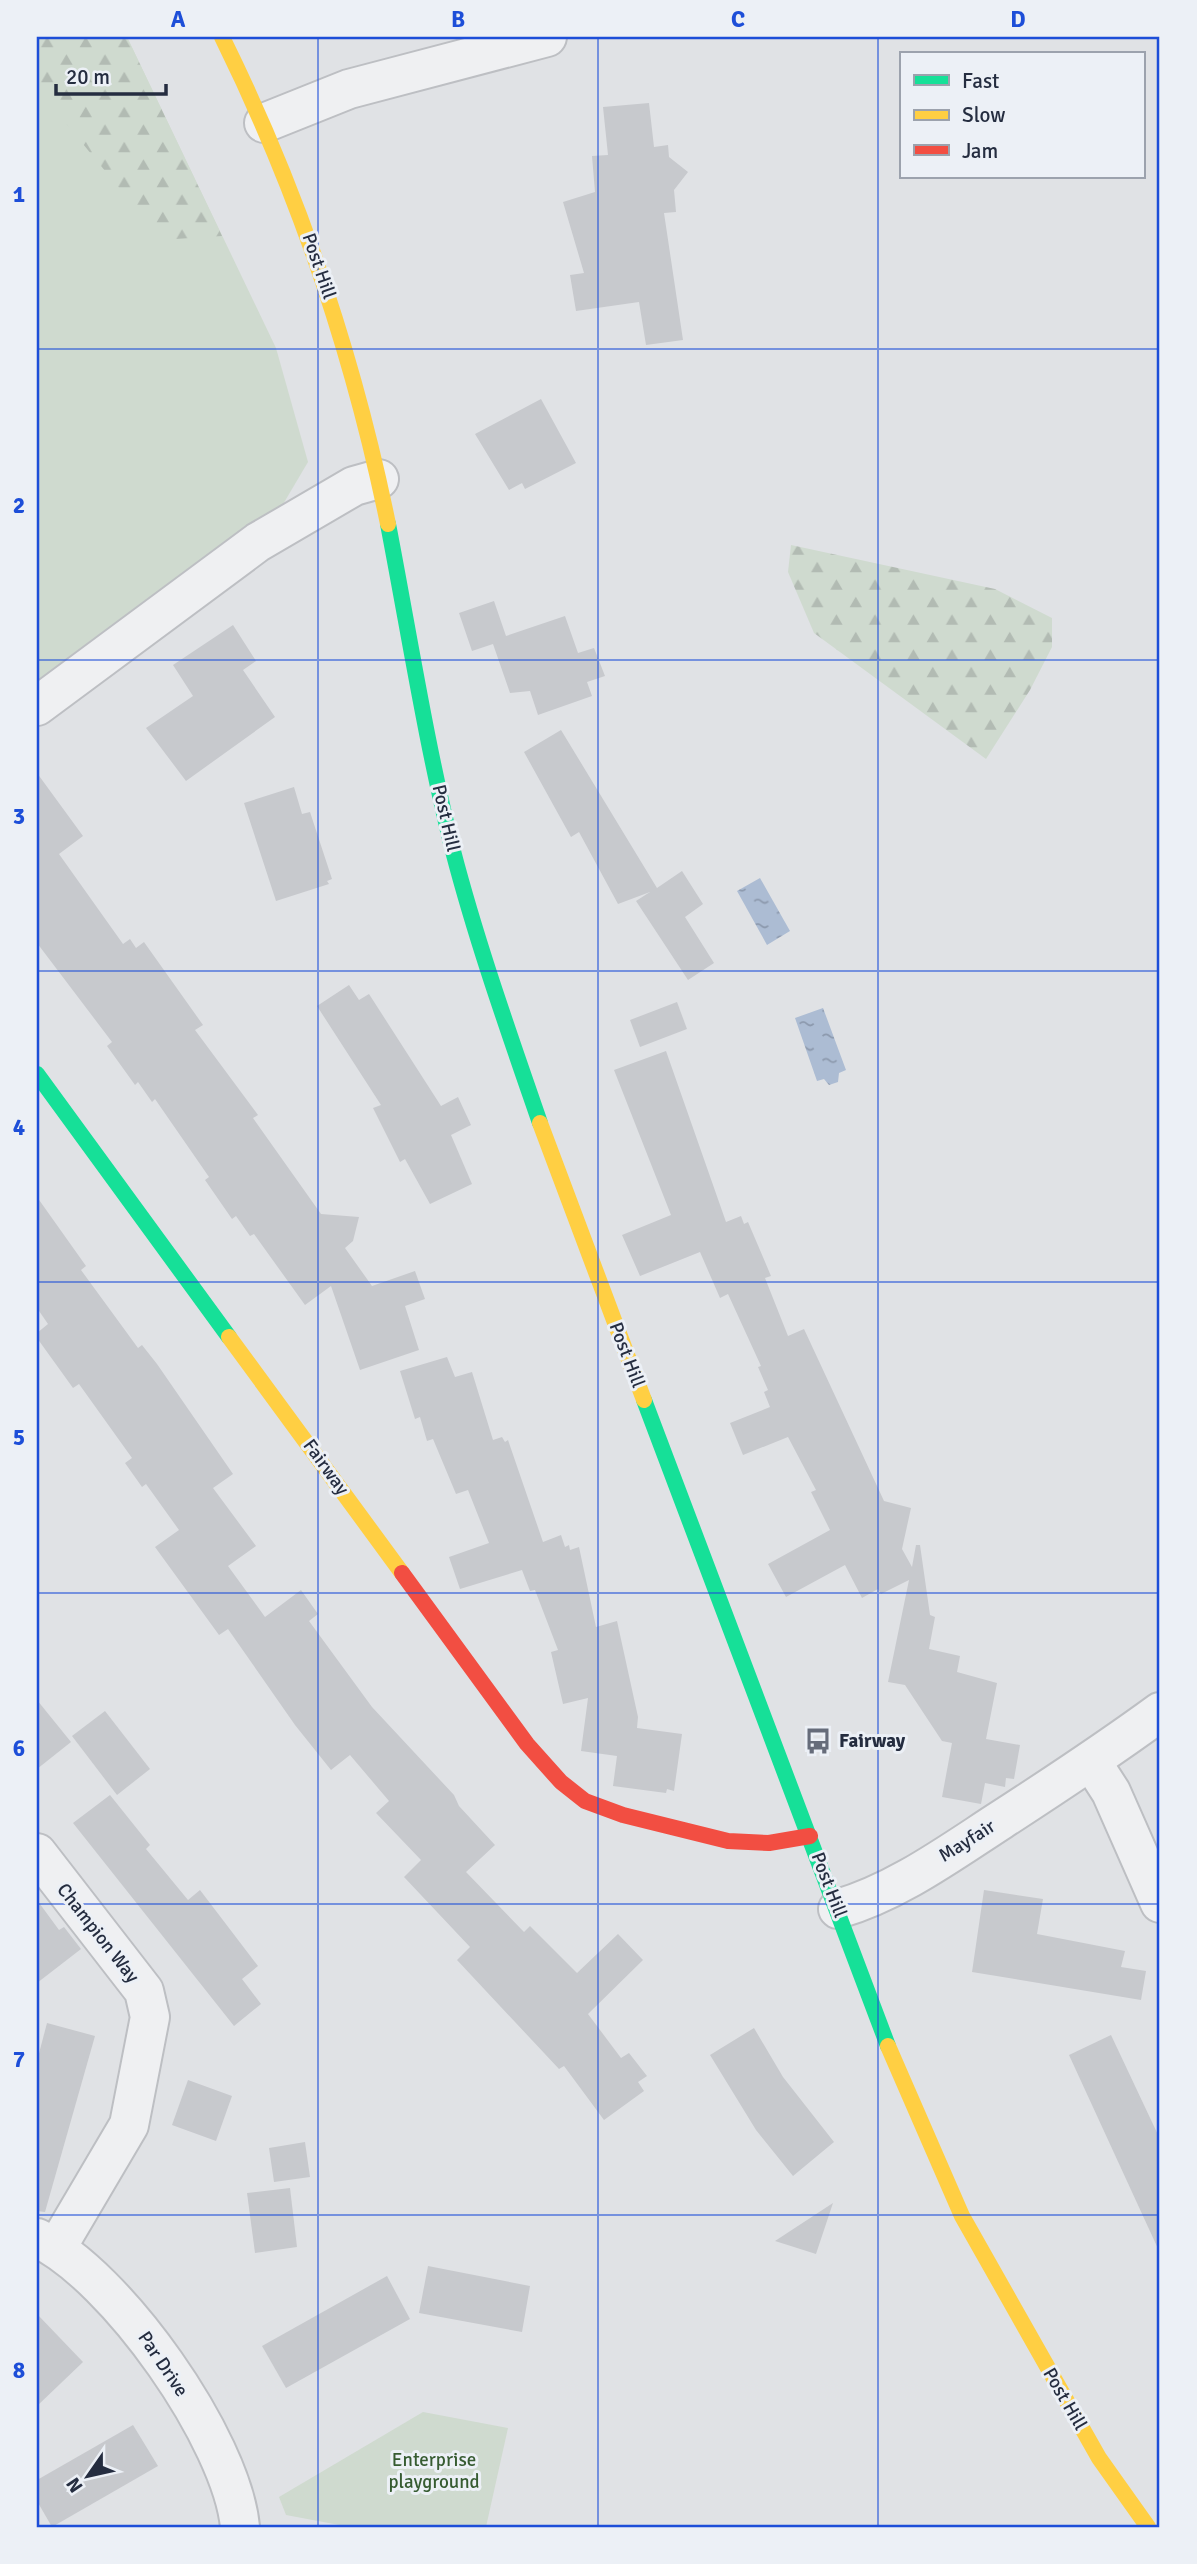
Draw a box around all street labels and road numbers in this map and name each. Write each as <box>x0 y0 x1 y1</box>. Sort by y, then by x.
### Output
street label: Post Hill <box>297 230 341 302</box>
street label: Post Hill <box>427 782 465 854</box>
street label: Post Hill <box>604 1319 650 1391</box>
street label: Fairway <box>298 1434 354 1500</box>
street label: Mayfair <box>934 1814 1000 1868</box>
street label: Post Hill <box>806 1849 852 1921</box>
street label: Champion Way <box>52 1878 144 1988</box>
street label: Par Drive <box>132 2327 194 2401</box>
street label: Post Hill <box>1038 2363 1092 2435</box>

